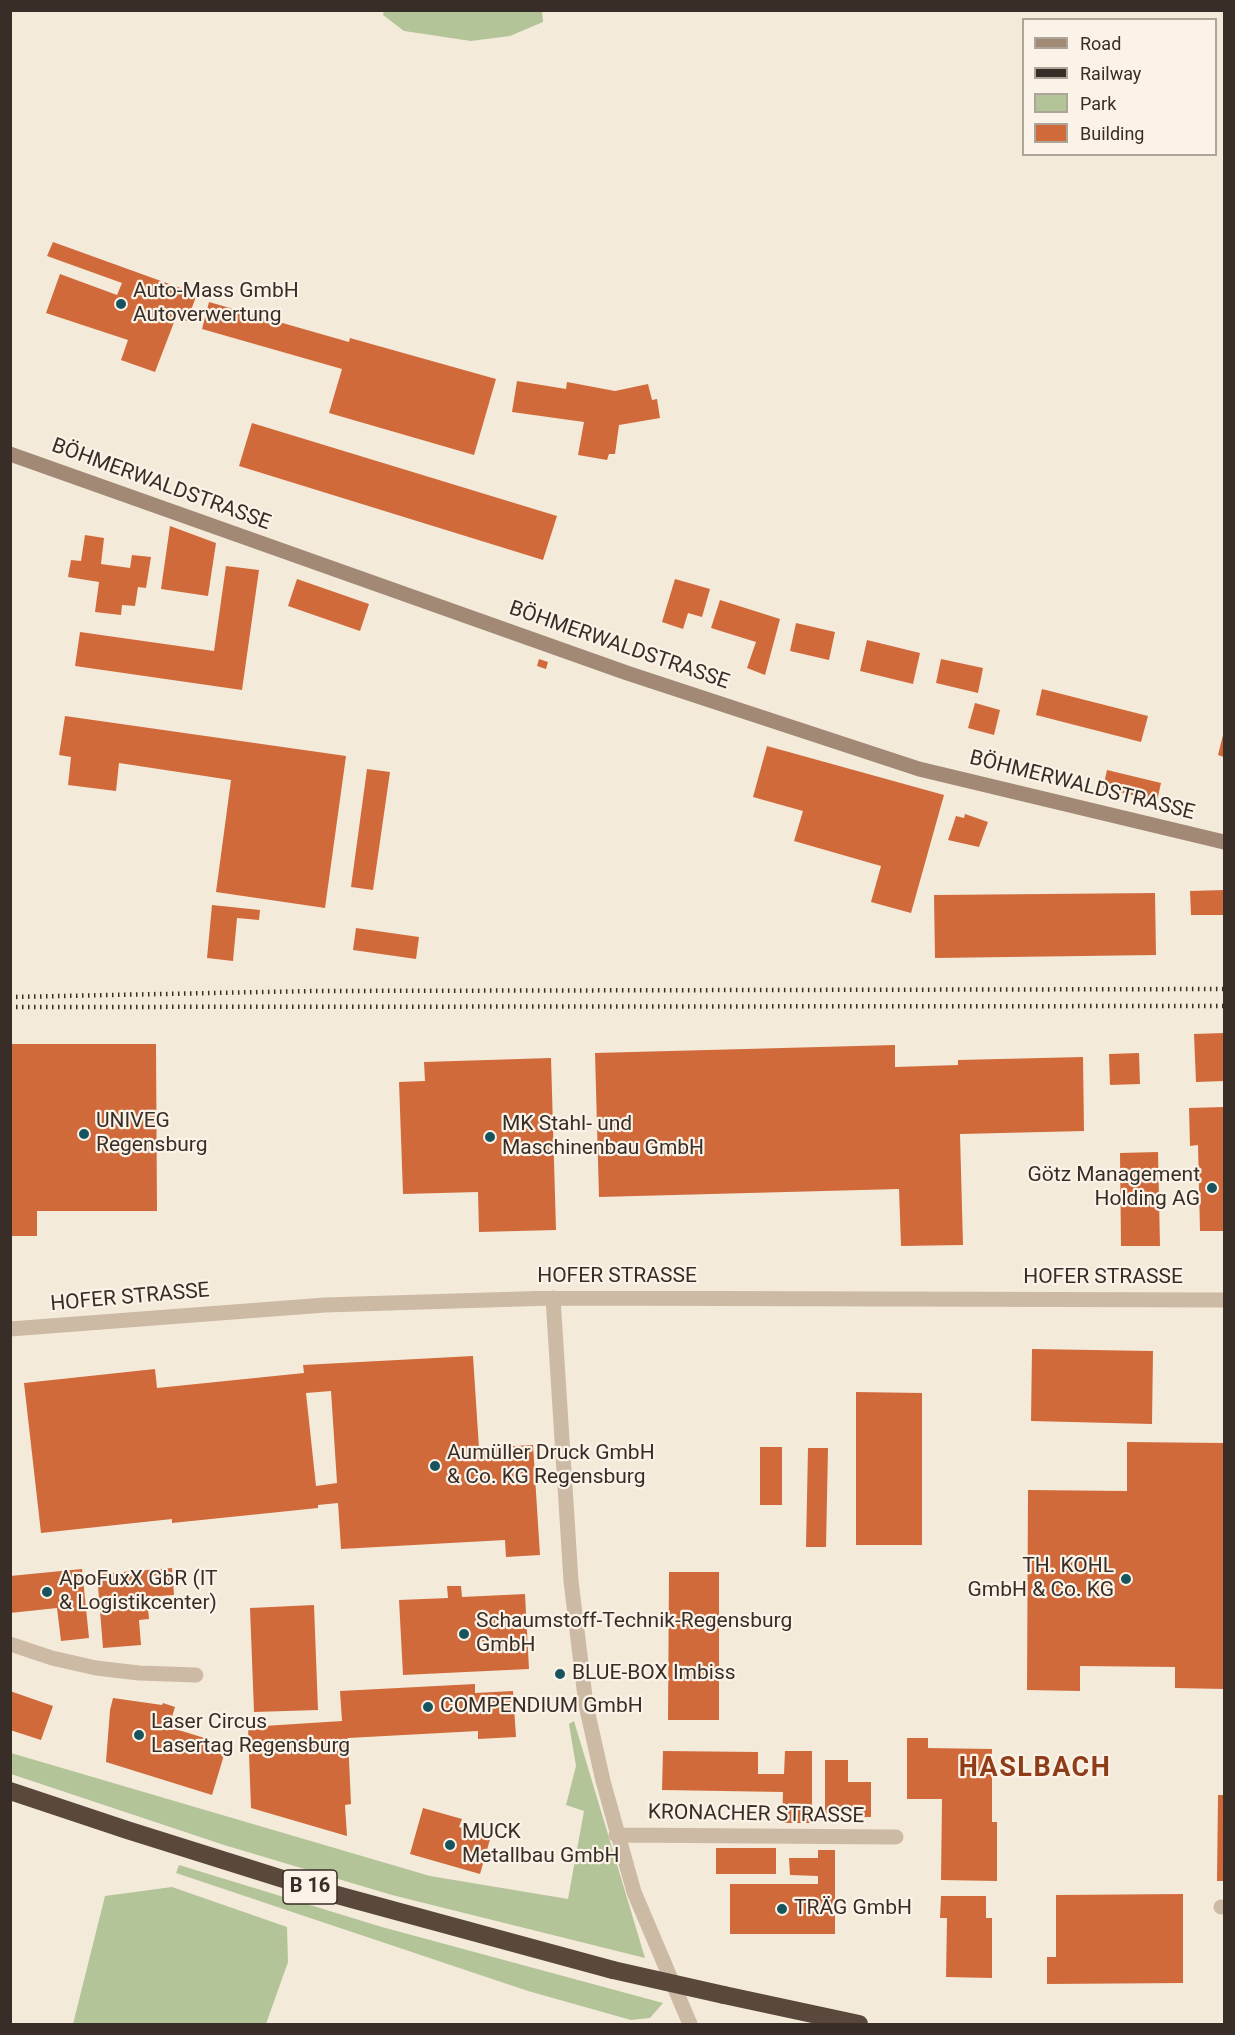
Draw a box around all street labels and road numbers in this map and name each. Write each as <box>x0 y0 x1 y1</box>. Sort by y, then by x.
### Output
street label: BÖHMERWALDSTRASSE <box>48 434 274 536</box>
street label: BÖHMERWALDSTRASSE <box>506 596 732 696</box>
street label: BÖHMERWALDSTRASSE <box>967 746 1197 826</box>
street label: HOFER STRASSE <box>537 1264 697 1290</box>
street label: HOFER STRASSE <box>1023 1265 1183 1291</box>
street label: HOFER STRASSE <box>49 1278 211 1318</box>
street label: KRONACHER STRASSE <box>648 1801 864 1829</box>
road number: B 16 <box>283 1870 337 1904</box>

